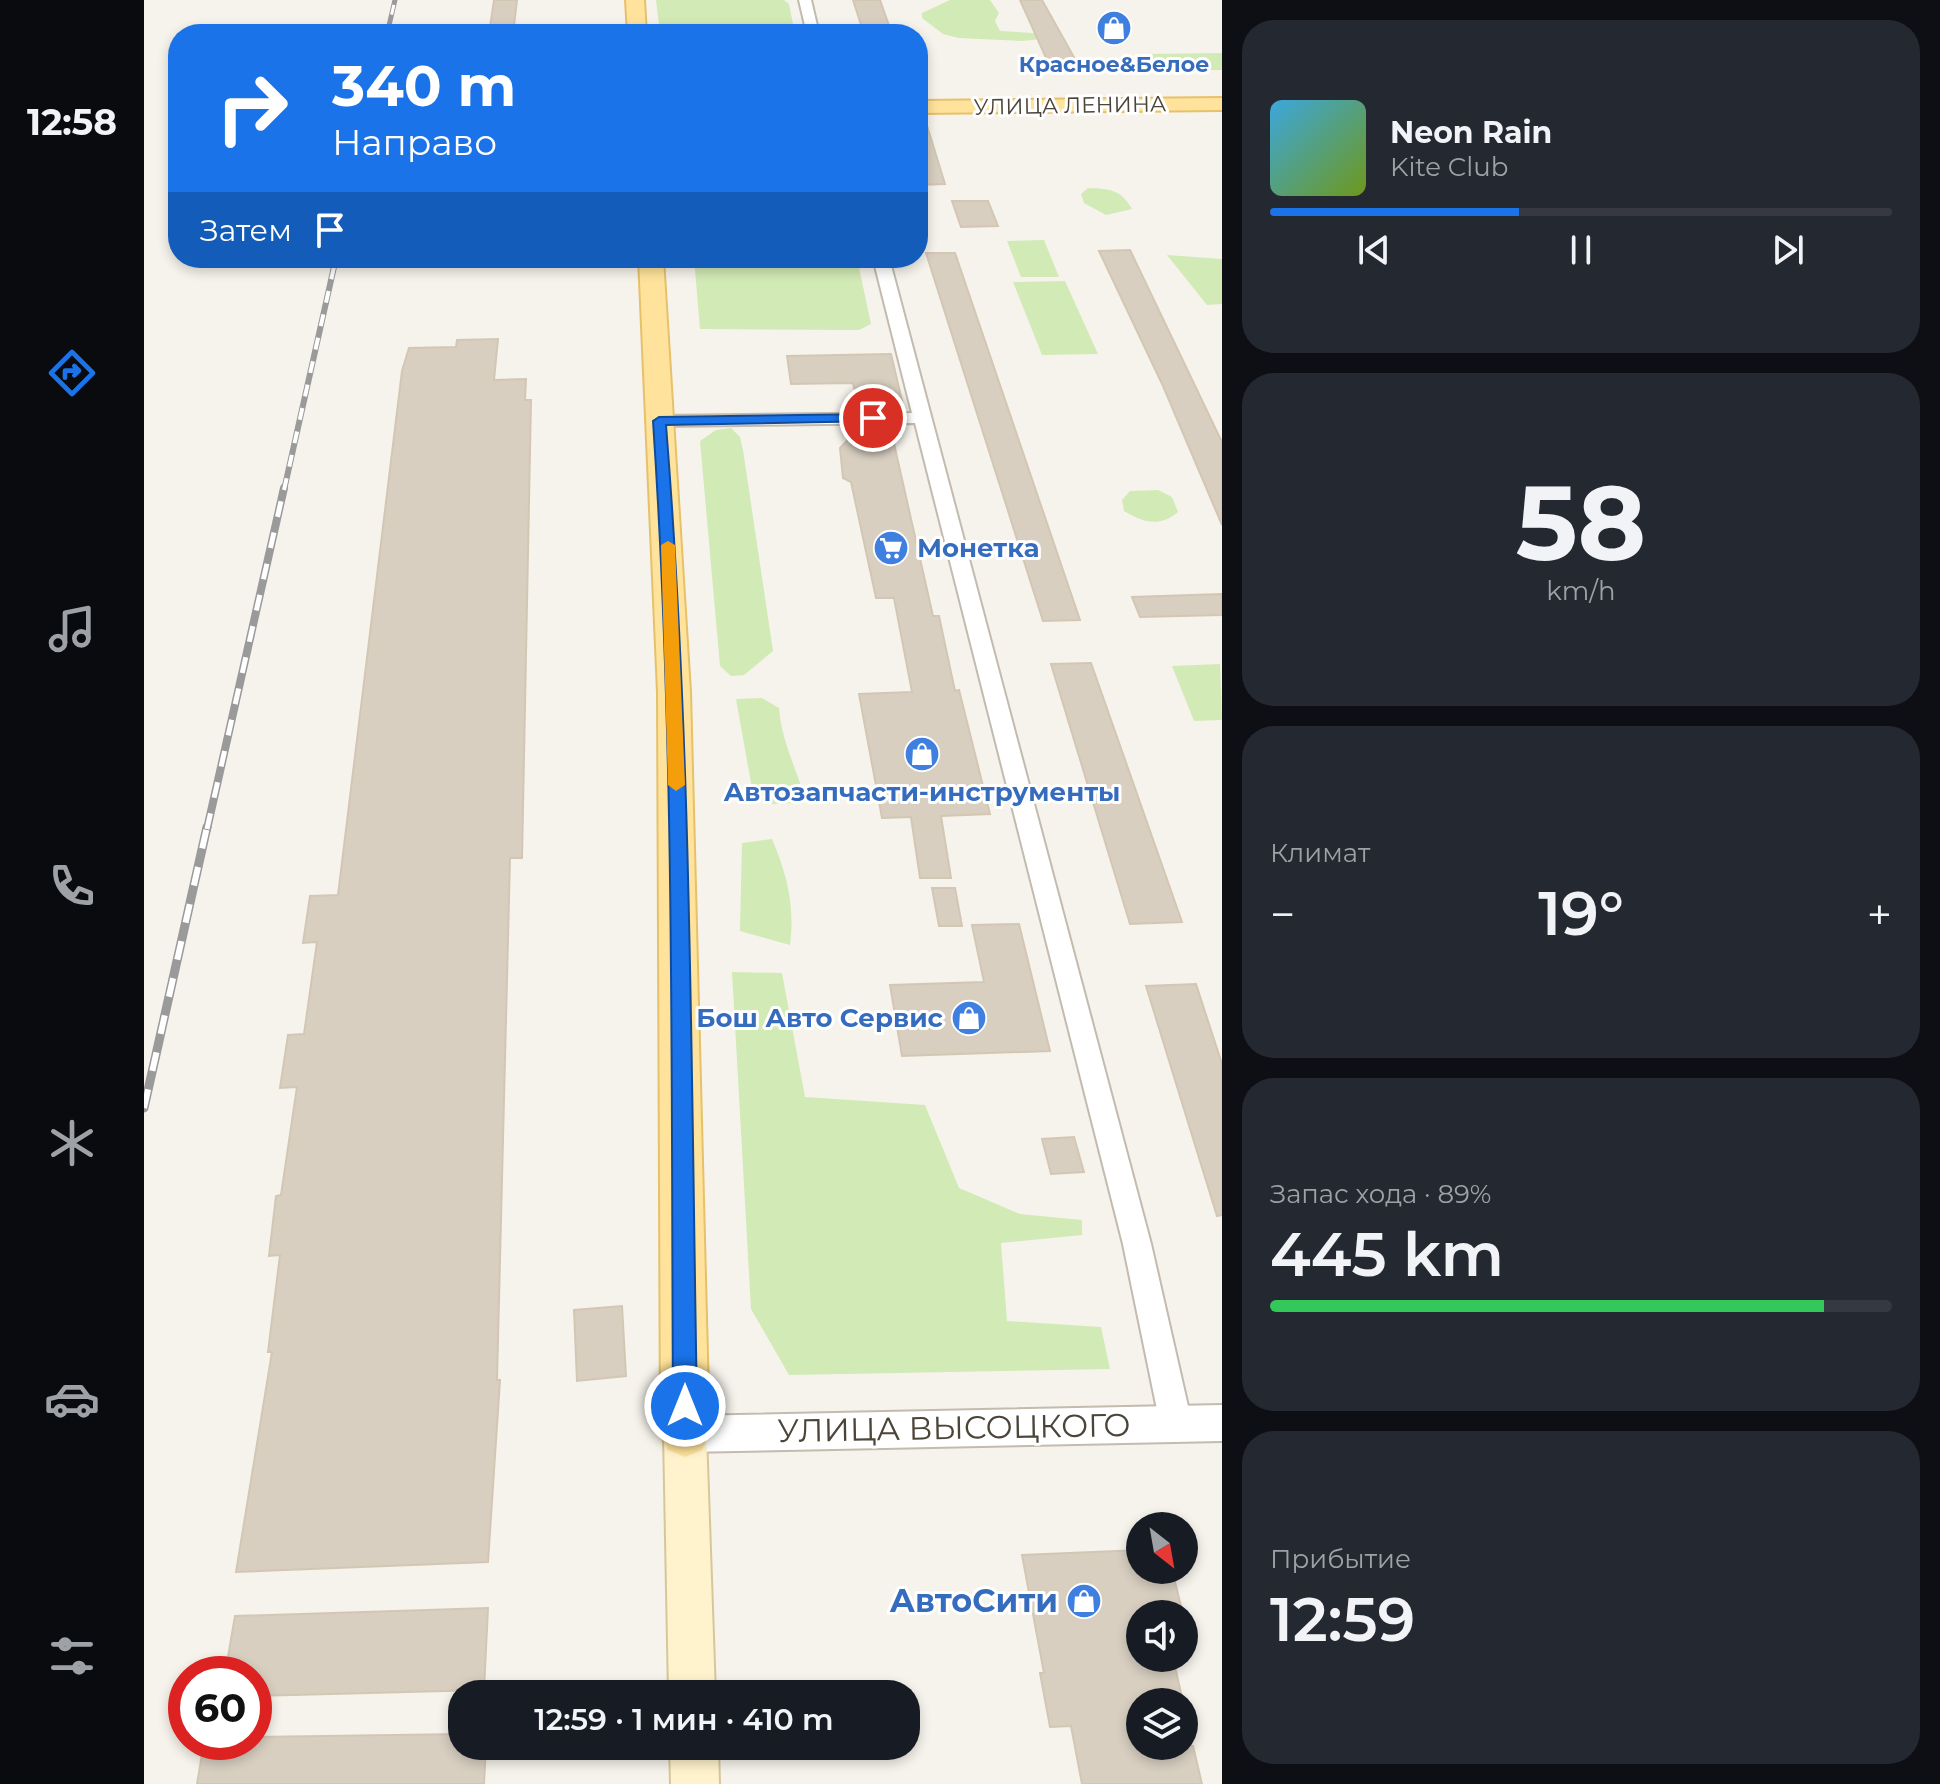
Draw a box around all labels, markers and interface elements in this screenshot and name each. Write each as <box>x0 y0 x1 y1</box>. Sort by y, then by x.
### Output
shop icon: Красное&Белое <box>1095 9 1133 47</box>
place label: Красное&Белое <box>1019 51 1209 78</box>
text: 340 m <box>332 52 516 120</box>
icon: right <box>200 56 304 160</box>
street label: УЛИЦА ЛЕНИНА <box>973 90 1167 121</box>
text: 12:58 <box>27 100 117 144</box>
text: Neon Rain <box>1390 114 1552 151</box>
text: Направо <box>332 120 497 164</box>
text: Kite Club <box>1390 151 1508 183</box>
icon: arrive <box>308 208 352 252</box>
text: Затем <box>200 212 292 249</box>
icon: previous <box>1352 228 1396 272</box>
icon: pause <box>1559 228 1603 272</box>
icon: next <box>1766 228 1810 272</box>
icon: directions <box>44 345 100 401</box>
pin <box>839 384 907 452</box>
icon: arrive <box>851 396 895 440</box>
text: 58 <box>1516 459 1646 586</box>
supermarket icon: Монетка <box>872 529 910 567</box>
place label: Монетка <box>917 532 1039 564</box>
text: km/h <box>1546 575 1616 607</box>
icon: music <box>44 601 100 657</box>
shop icon: Автозапчасти-инструменты <box>903 735 941 773</box>
place label: Автозапчасти-инструменты <box>724 776 1120 808</box>
text: Климат <box>1270 837 1370 869</box>
icon: phone <box>44 858 100 914</box>
text: 19° <box>1538 877 1624 950</box>
text: − <box>1270 887 1295 941</box>
text: + <box>1867 887 1892 941</box>
shop icon: Бош Авто Сервис <box>950 999 988 1037</box>
place label: Бош Авто Сервис <box>696 1002 943 1034</box>
icon: climate <box>44 1115 100 1171</box>
text: Запас хода · 89% <box>1270 1178 1491 1210</box>
text: 445 km <box>1270 1218 1504 1291</box>
position arrow <box>643 1364 727 1448</box>
icon: car <box>44 1371 100 1427</box>
street label: УЛИЦА ВЫСОЦКОГО <box>777 1405 1131 1450</box>
north arrow <box>1126 1512 1198 1584</box>
map controls <box>1126 1512 1198 1760</box>
text: Прибытие <box>1270 1543 1411 1575</box>
place label: АвтоСити <box>889 1581 1058 1620</box>
shop icon: АвтоСити <box>1065 1582 1103 1620</box>
text: 12:59 <box>1270 1583 1415 1656</box>
button: sound <box>1126 1600 1198 1672</box>
icon: filters <box>44 1628 100 1684</box>
speed limit sign: 60 <box>168 1656 272 1760</box>
button: layers <box>1126 1688 1198 1760</box>
text: 12:59 · 1 мин · 410 m <box>534 1701 834 1738</box>

